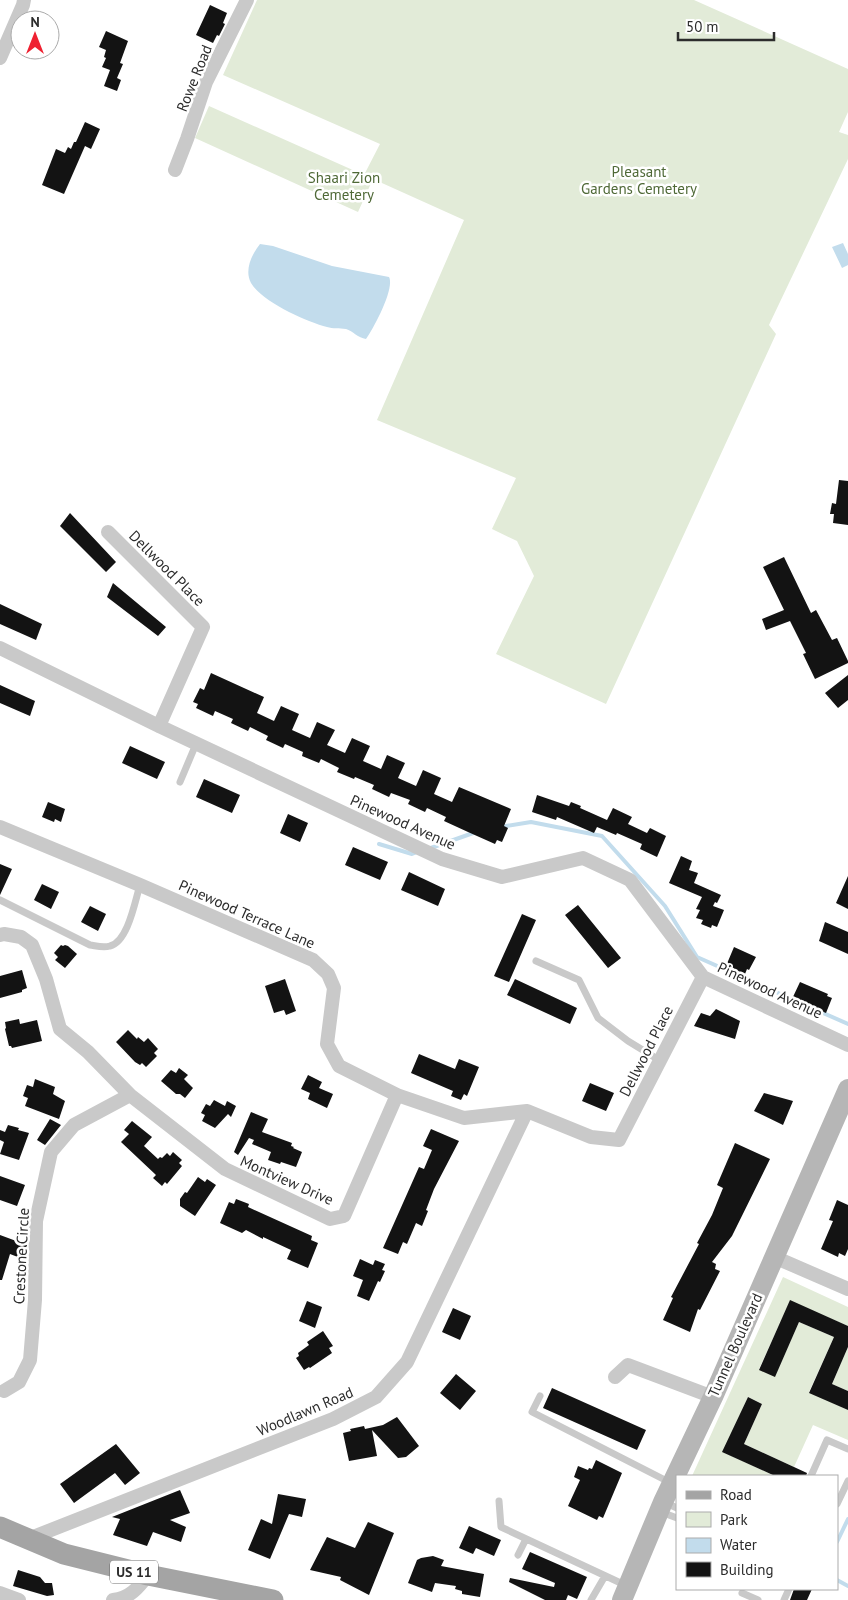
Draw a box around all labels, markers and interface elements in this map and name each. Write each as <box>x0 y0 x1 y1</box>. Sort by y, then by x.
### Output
north arrow <box>10 10 60 60</box>
scale bar <box>678 10 774 42</box>
text: N <box>30 13 40 31</box>
text: 50 m <box>686 17 719 36</box>
street label: Rowe Road <box>172 42 216 114</box>
park label: Pleasant Gardens Cemetery <box>581 162 697 198</box>
park label: Shaari Zion Cemetery <box>308 168 380 204</box>
street label: Dellwood Place <box>125 526 209 610</box>
street label: Pinewood Avenue <box>347 790 459 854</box>
street label: Pinewood Terrace Lane <box>176 875 318 953</box>
street label: Pinewood Avenue <box>715 957 825 1023</box>
street label: Dellwood Place <box>615 1002 677 1100</box>
street label: Montview Drive <box>237 1151 337 1209</box>
street label: Crestone Circle <box>9 1207 33 1305</box>
street label: Tunnel Boulevard <box>704 1290 766 1400</box>
street label: Woodlawn Road <box>254 1382 356 1440</box>
legend <box>676 1475 838 1590</box>
text: Road <box>720 1485 752 1504</box>
text: Park <box>720 1510 748 1529</box>
text: Water <box>720 1535 757 1554</box>
road number: US 11 <box>110 1560 158 1584</box>
text: Building <box>720 1560 774 1579</box>

